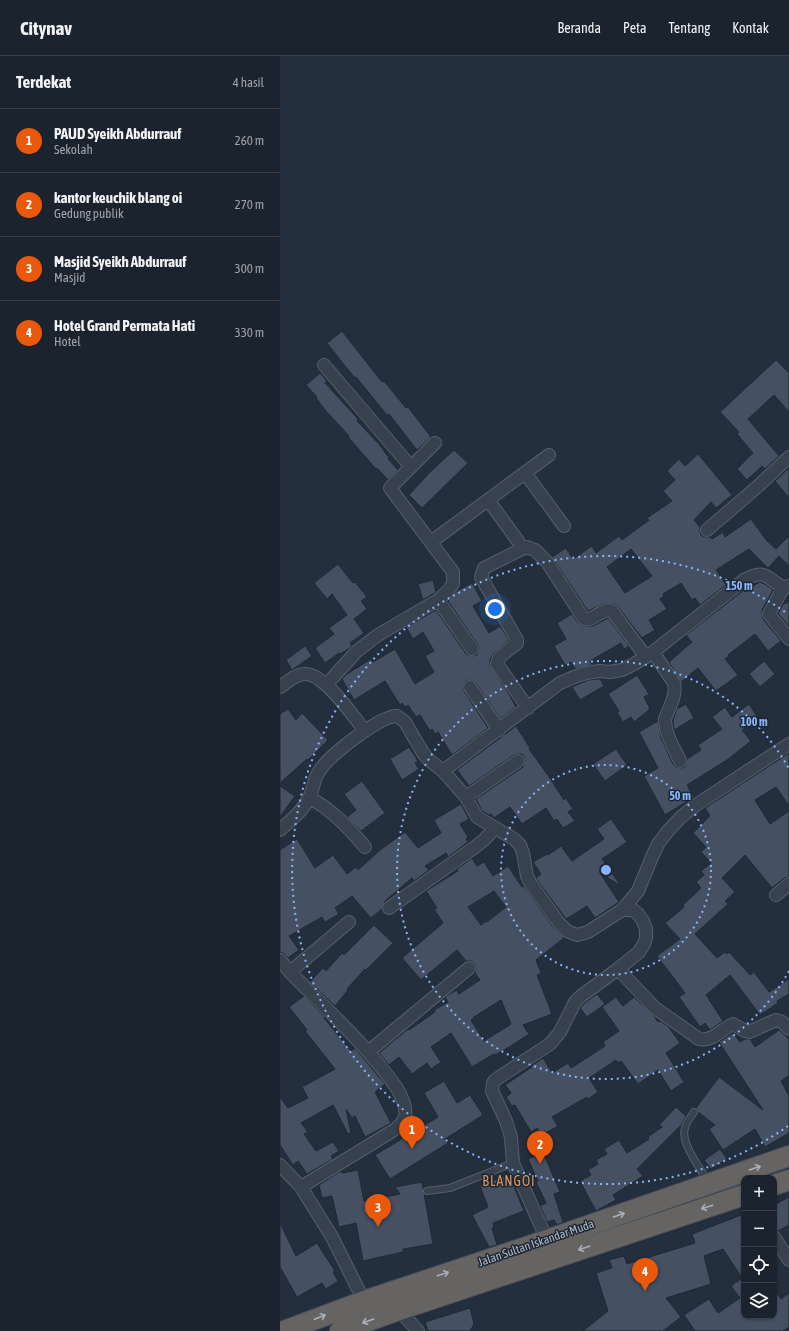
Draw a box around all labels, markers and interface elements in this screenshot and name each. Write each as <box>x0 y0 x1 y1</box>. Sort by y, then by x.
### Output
text: Citynav <box>20 17 72 39</box>
text: Beranda <box>558 20 601 36</box>
text: Peta <box>623 20 647 36</box>
text: Tentang <box>669 20 710 36</box>
text: Kontak <box>732 20 769 36</box>
text: Terdekat <box>16 72 71 92</box>
text: 4 hasil <box>233 75 264 90</box>
text: PAUD Syeikh Abdurrauf <box>54 125 182 142</box>
text: 1 <box>26 133 32 148</box>
text: 260 m <box>235 133 264 148</box>
text: Sekolah <box>54 142 93 157</box>
text: kantor keuchik blang oi <box>54 189 182 206</box>
text: 2 <box>26 197 32 212</box>
text: 270 m <box>235 197 264 212</box>
text: Gedung publik <box>54 206 124 221</box>
text: Masjid Syeikh Abdurrauf <box>54 253 186 270</box>
text: 3 <box>26 261 32 276</box>
text: 300 m <box>235 261 264 276</box>
text: Masjid <box>54 270 86 285</box>
text: Hotel Grand Permata Hati <box>54 317 195 334</box>
text: 4 <box>26 325 32 340</box>
text: 330 m <box>235 325 264 340</box>
text: Hotel <box>54 334 81 349</box>
text: 150 m <box>725 579 753 593</box>
your location <box>485 599 505 619</box>
text: 100 m <box>740 715 768 729</box>
text: 50 m <box>669 789 691 803</box>
centre of rings <box>599 863 613 877</box>
pin: 1 <box>399 1116 425 1149</box>
pin: 2 <box>527 1131 553 1164</box>
one-way arrow <box>749 1163 761 1171</box>
district label: BLANGOI <box>482 1173 536 1189</box>
map controls <box>741 1175 777 1319</box>
button: + <box>741 1175 777 1211</box>
pin: 3 <box>365 1194 391 1227</box>
one-way arrow <box>701 1204 714 1211</box>
one-way arrow <box>613 1210 625 1218</box>
button: − <box>741 1211 777 1247</box>
street label: Jalan Sultan Iskandar Muda <box>476 1217 596 1269</box>
one-way arrow <box>577 1245 590 1252</box>
button: locate <box>741 1247 777 1283</box>
pin: 4 <box>632 1258 658 1291</box>
one-way arrow <box>437 1270 449 1278</box>
button: layers <box>741 1283 777 1319</box>
one-way arrow <box>314 1313 326 1321</box>
one-way arrow <box>361 1318 374 1325</box>

